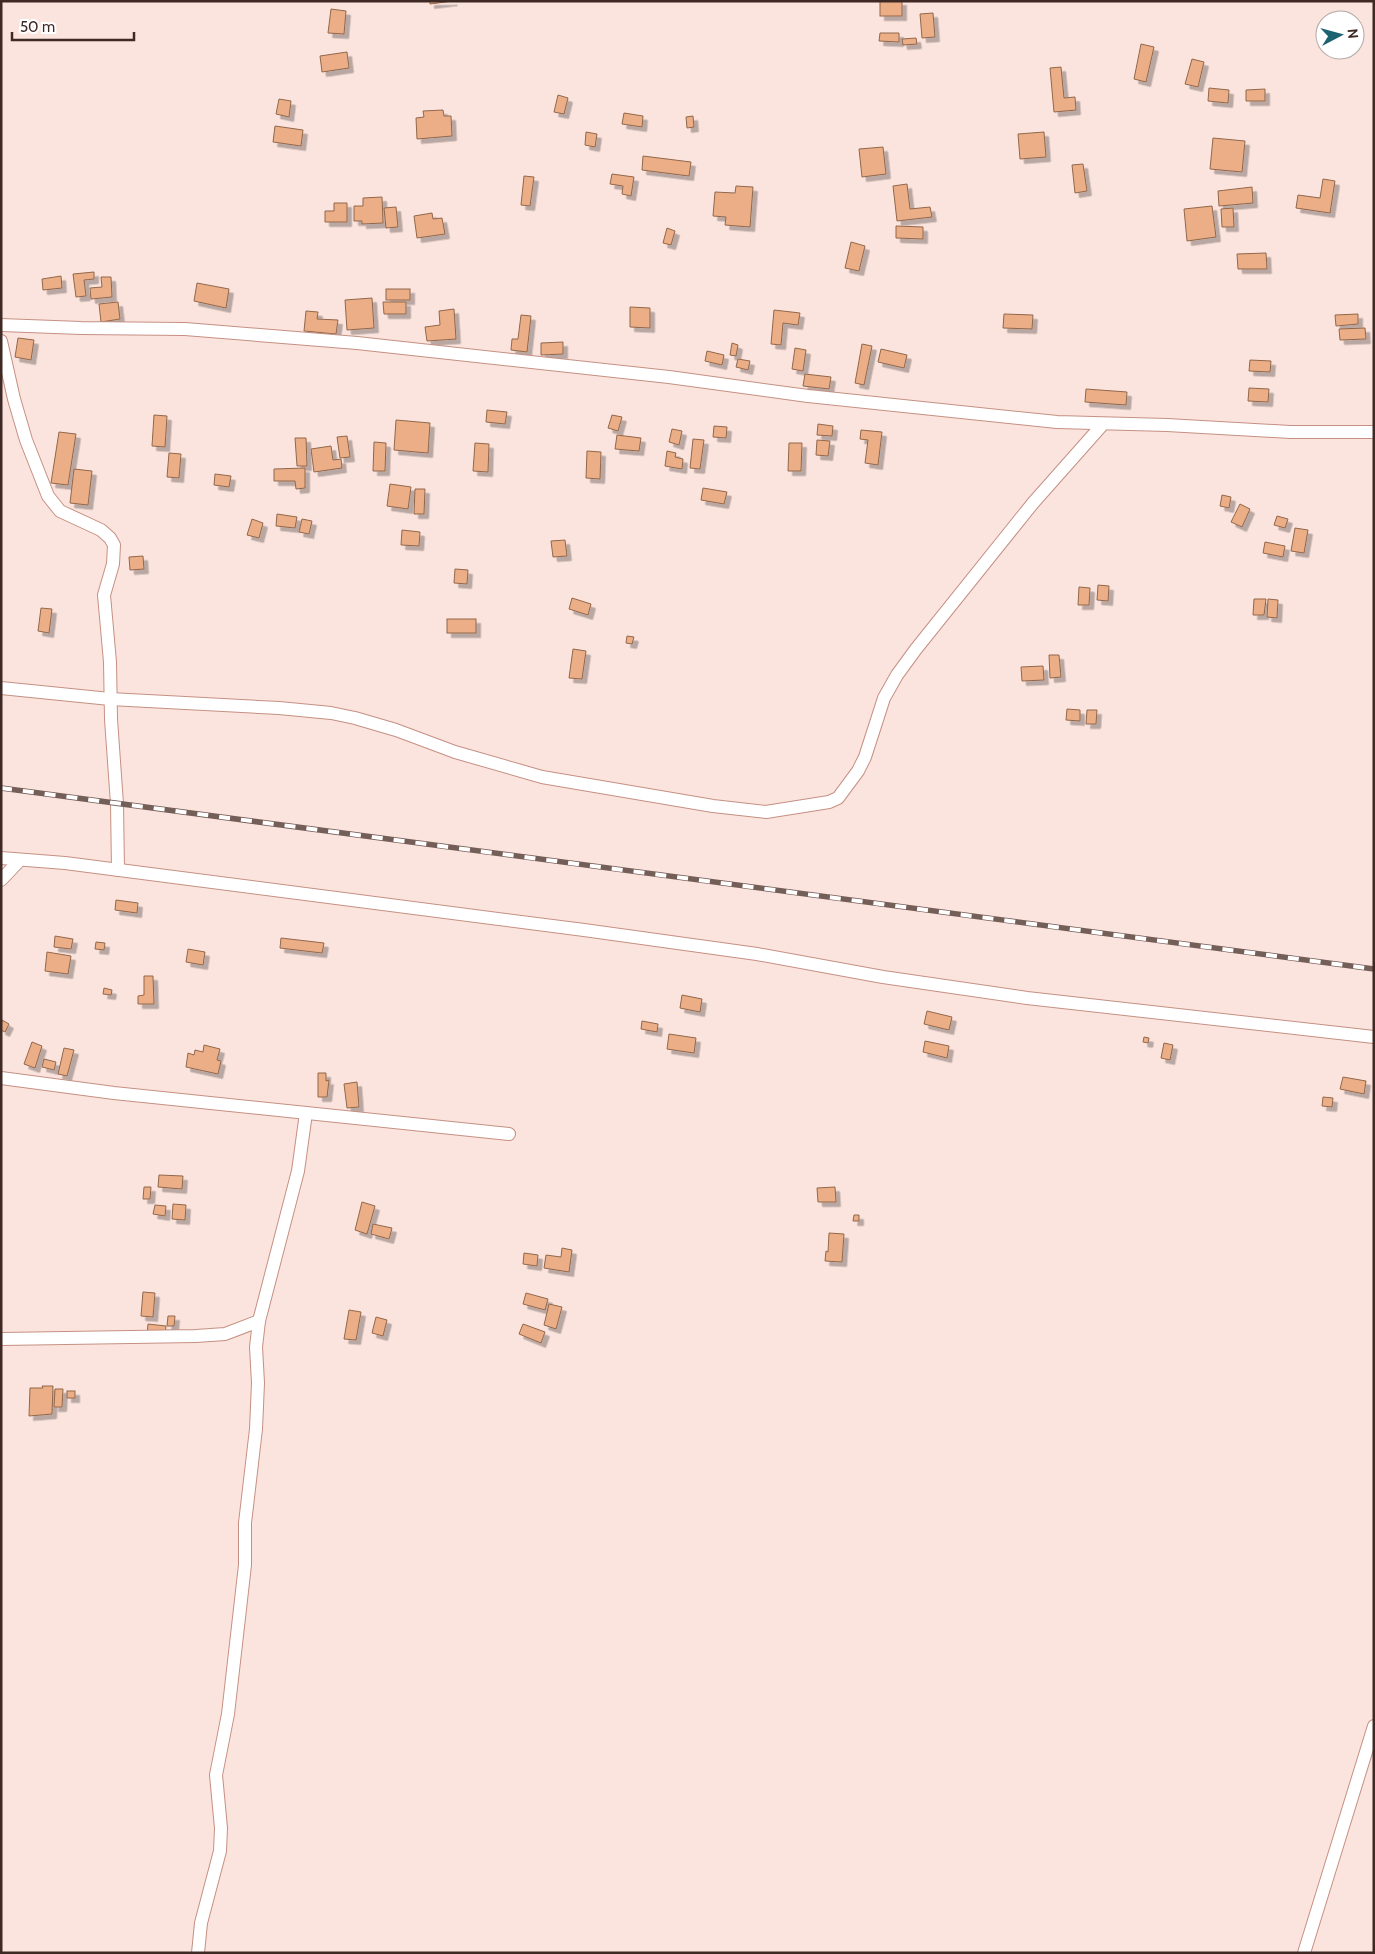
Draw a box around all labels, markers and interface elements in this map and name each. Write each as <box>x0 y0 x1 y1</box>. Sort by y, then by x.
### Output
scale bar <box>12 10 135 42</box>
north arrow <box>1315 10 1365 60</box>
text: 50 m <box>20 18 55 36</box>
text: N <box>1343 28 1362 40</box>

